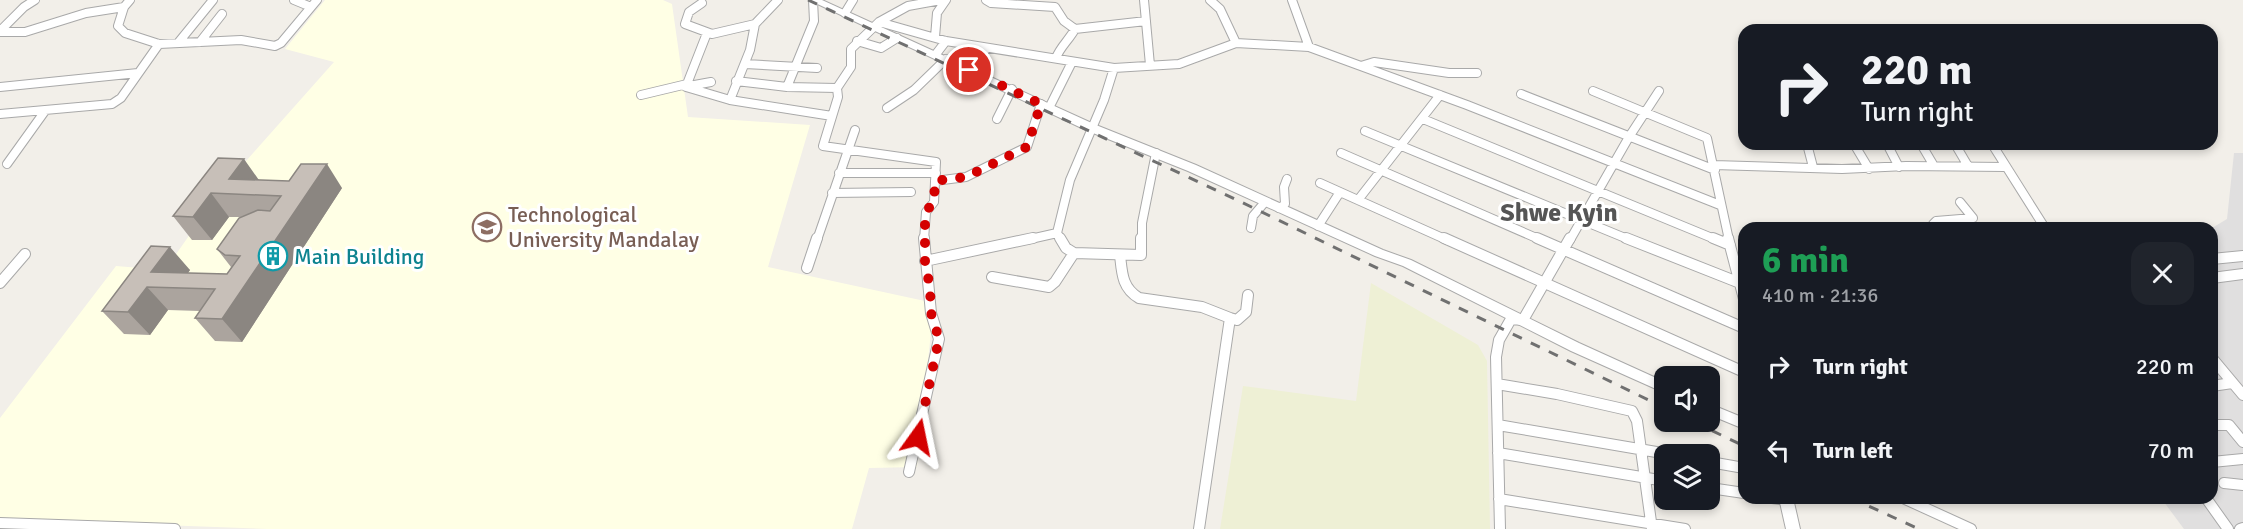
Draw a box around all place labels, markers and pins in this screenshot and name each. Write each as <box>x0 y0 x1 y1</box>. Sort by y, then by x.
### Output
pin <box>943 44 994 95</box>
place label: Technological University Mandalay <box>508 201 700 253</box>
school or university icon: Technological University Mandalay <box>471 211 503 243</box>
building icon: Main Building <box>257 240 289 272</box>
place label: Main Building <box>294 243 424 270</box>

